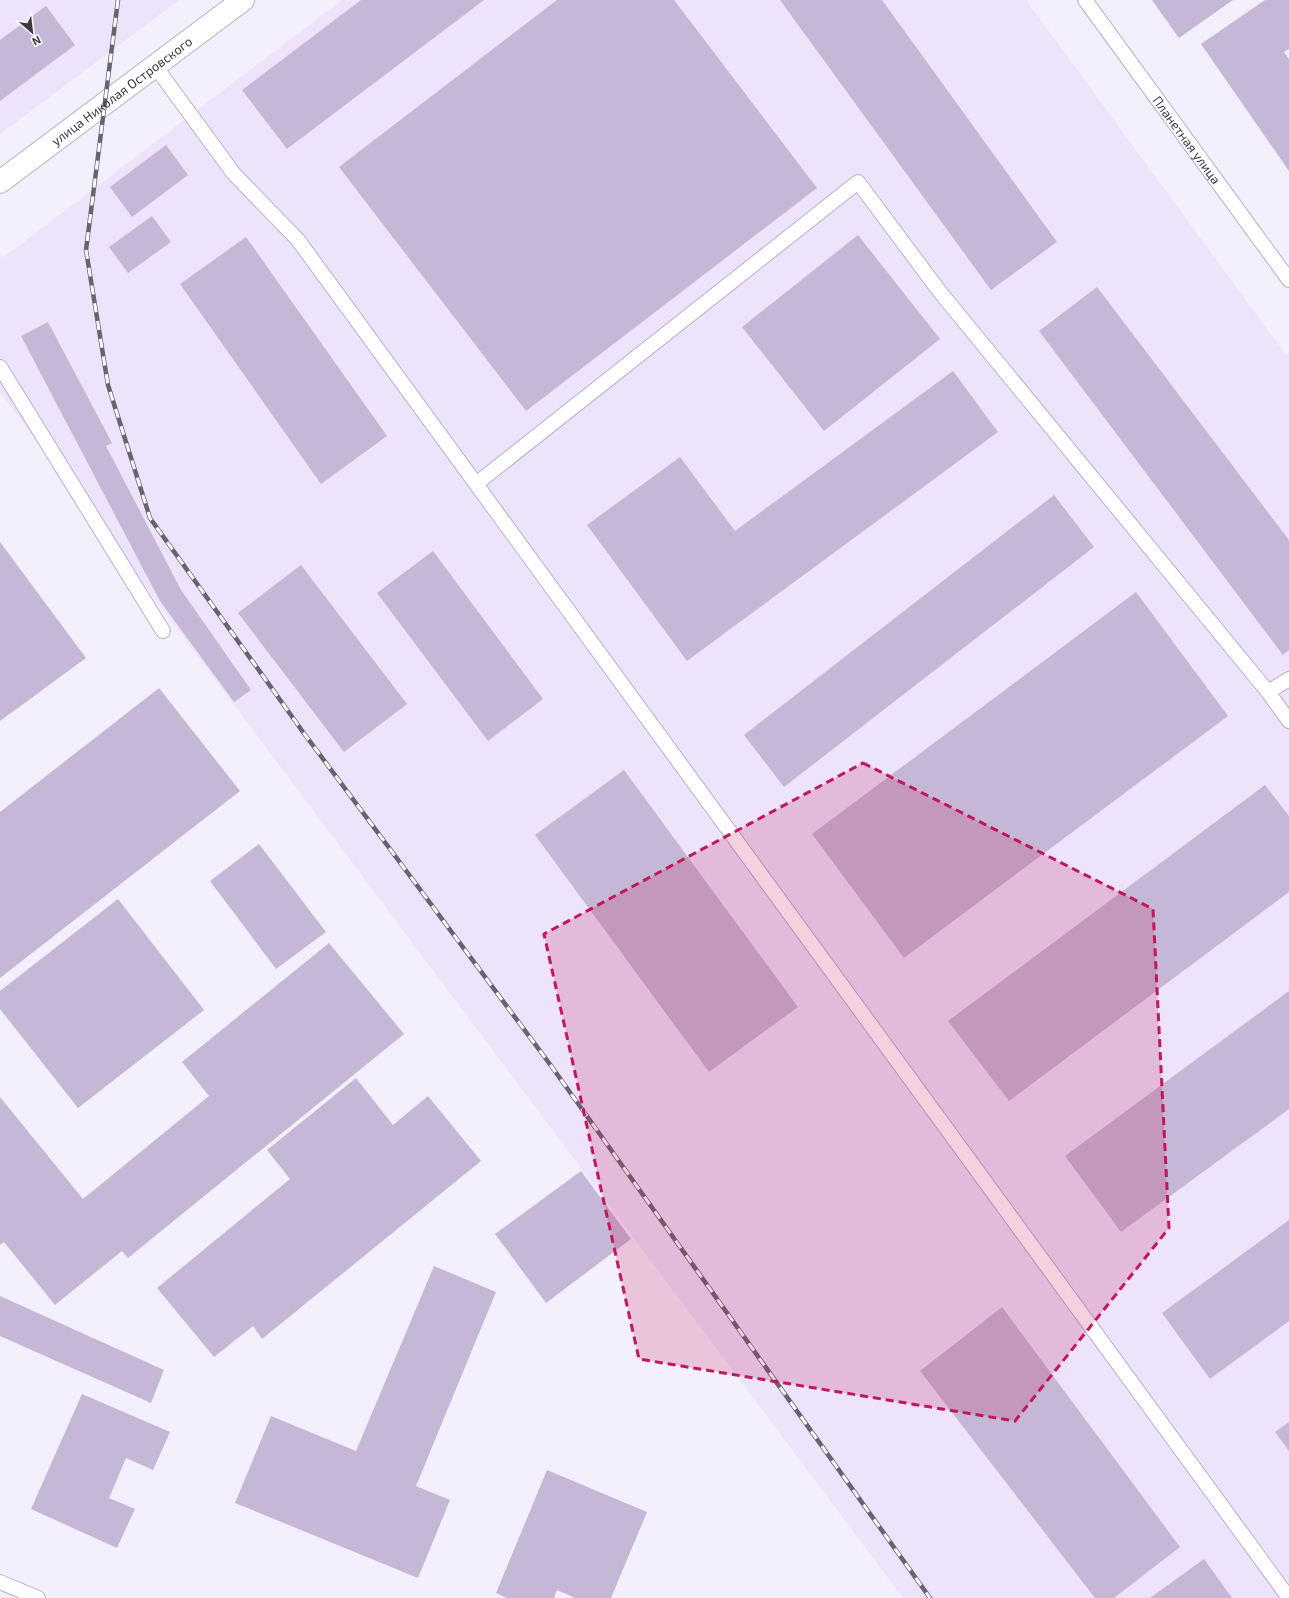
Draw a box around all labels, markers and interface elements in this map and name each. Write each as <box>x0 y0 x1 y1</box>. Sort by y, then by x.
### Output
north arrow <box>12 12 52 52</box>
street label: улица Николая Островского <box>48 33 195 149</box>
text: N <box>30 34 43 49</box>
street label: Планетная улица <box>1149 93 1224 187</box>

